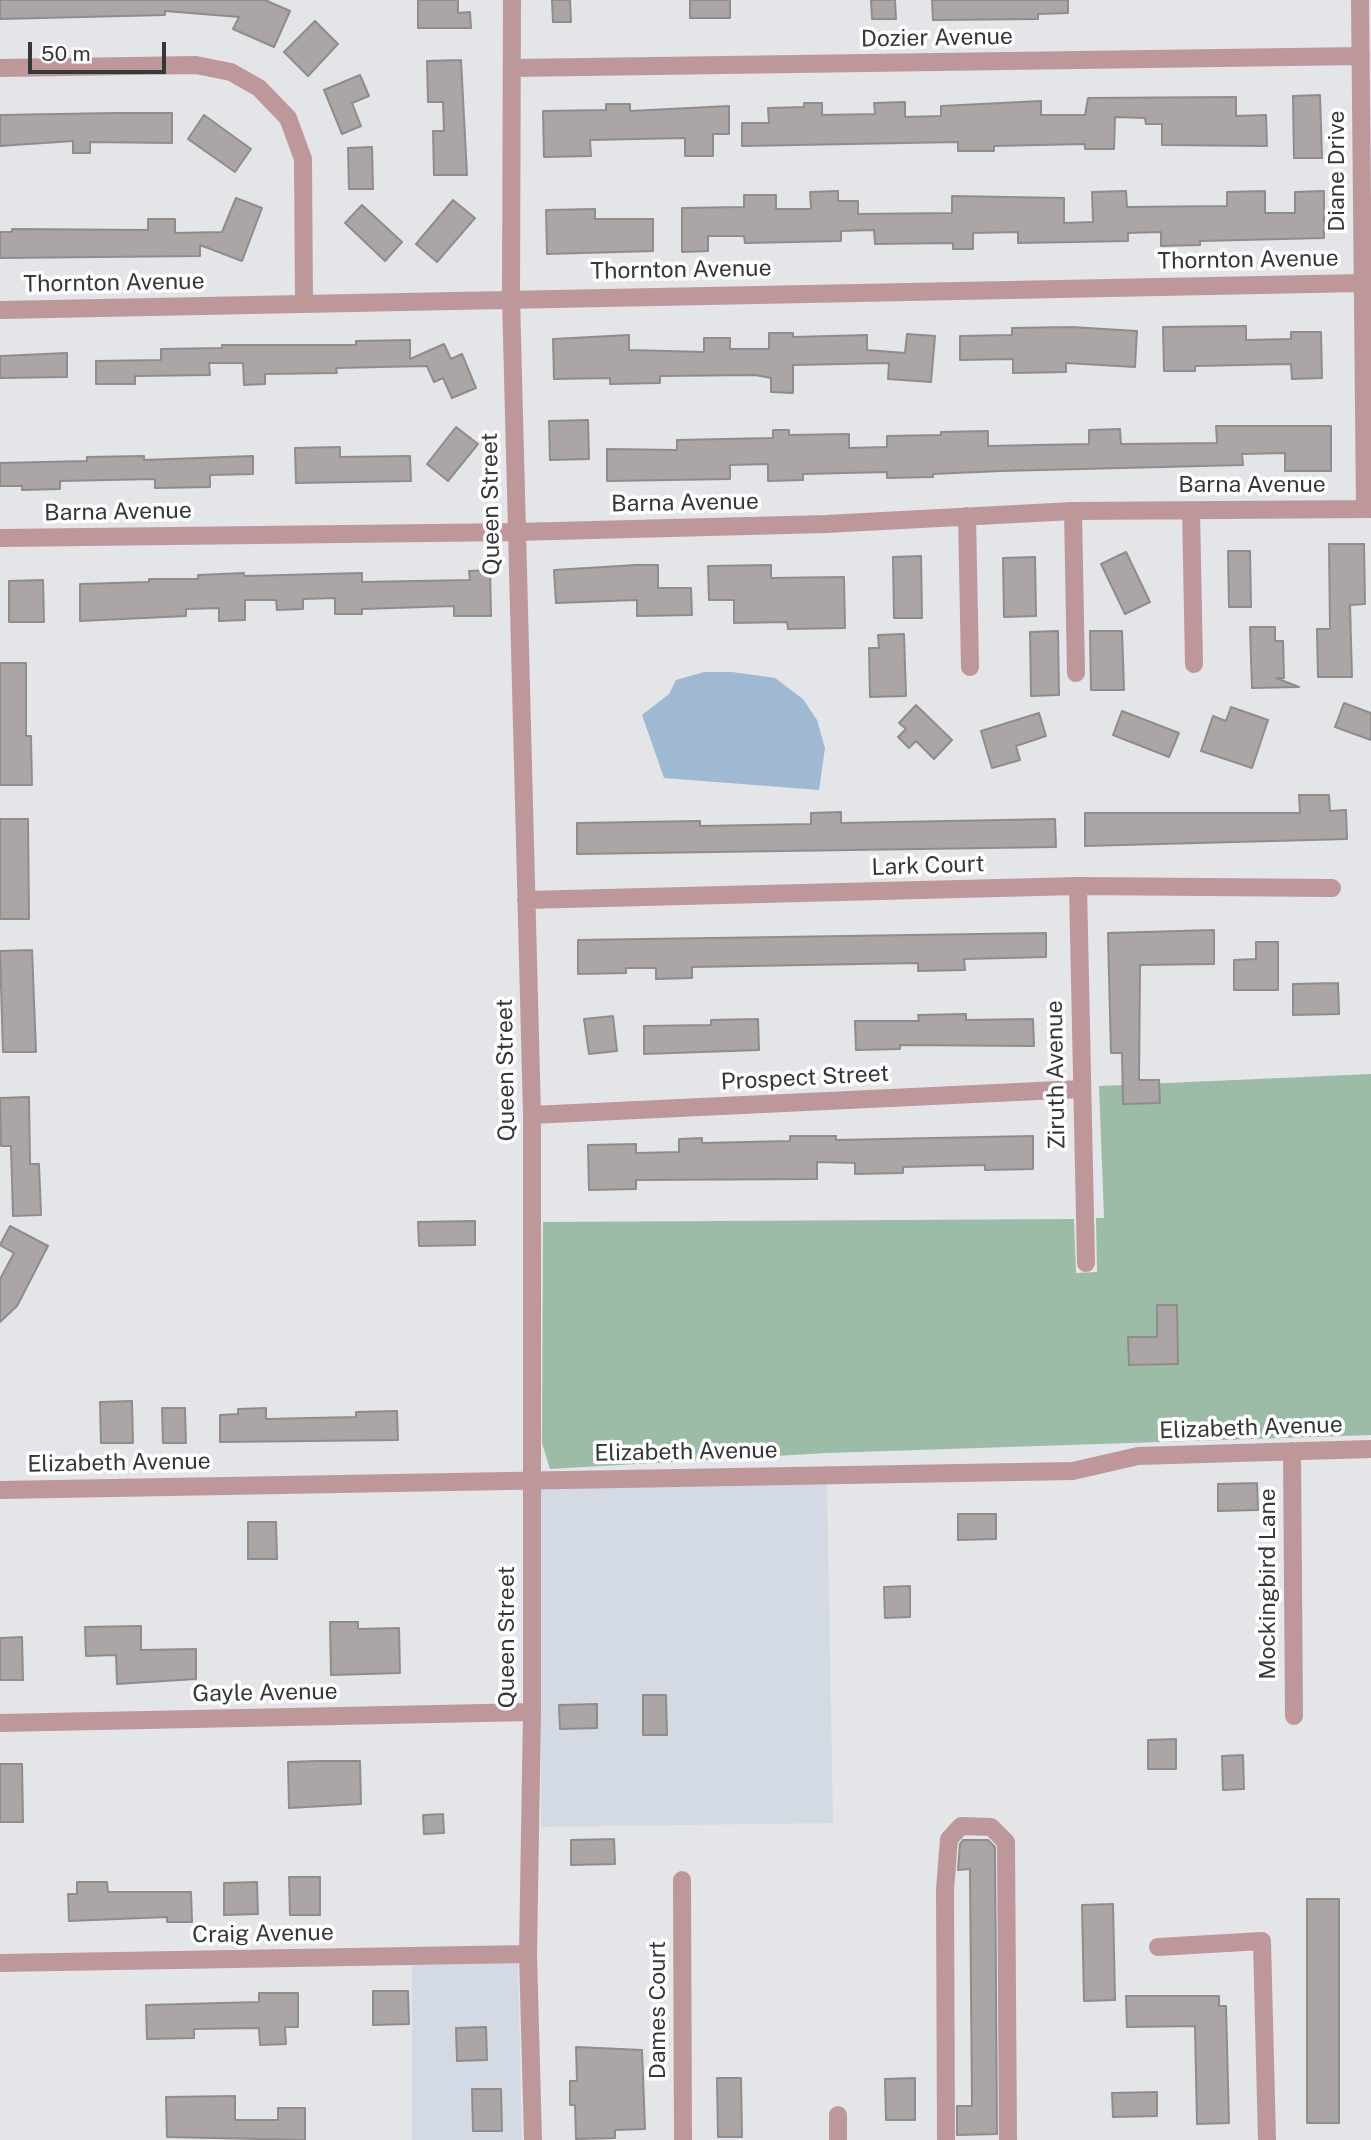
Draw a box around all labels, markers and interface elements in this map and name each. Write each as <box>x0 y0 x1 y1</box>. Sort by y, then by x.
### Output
street label: Dozier Avenue <box>861 23 1013 53</box>
scale bar <box>32 28 170 72</box>
text: 50 m <box>41 41 91 66</box>
street label: Diane Drive <box>1323 110 1351 232</box>
street label: Thornton Avenue <box>1157 245 1339 275</box>
street label: Thornton Avenue <box>590 255 772 285</box>
street label: Thornton Avenue <box>23 268 205 298</box>
street label: Queen Street <box>476 432 506 576</box>
street label: Barna Avenue <box>1178 471 1326 499</box>
street label: Barna Avenue <box>611 488 759 518</box>
street label: Barna Avenue <box>44 497 192 527</box>
street label: Lark Court <box>871 850 985 882</box>
street label: Queen Street <box>491 998 521 1142</box>
street label: Ziruth Avenue <box>1041 1000 1071 1150</box>
street label: Prospect Street <box>720 1060 890 1096</box>
street label: Elizabeth Avenue <box>1159 1411 1343 1445</box>
street label: Elizabeth Avenue <box>594 1437 778 1467</box>
street label: Elizabeth Avenue <box>27 1448 211 1478</box>
street label: Mockingbird Lane <box>1254 1488 1282 1680</box>
street label: Queen Street <box>493 1566 521 1708</box>
street label: Gayle Avenue <box>192 1678 338 1708</box>
street label: Craig Avenue <box>192 1919 334 1949</box>
street label: Dames Court <box>644 1941 672 2079</box>

